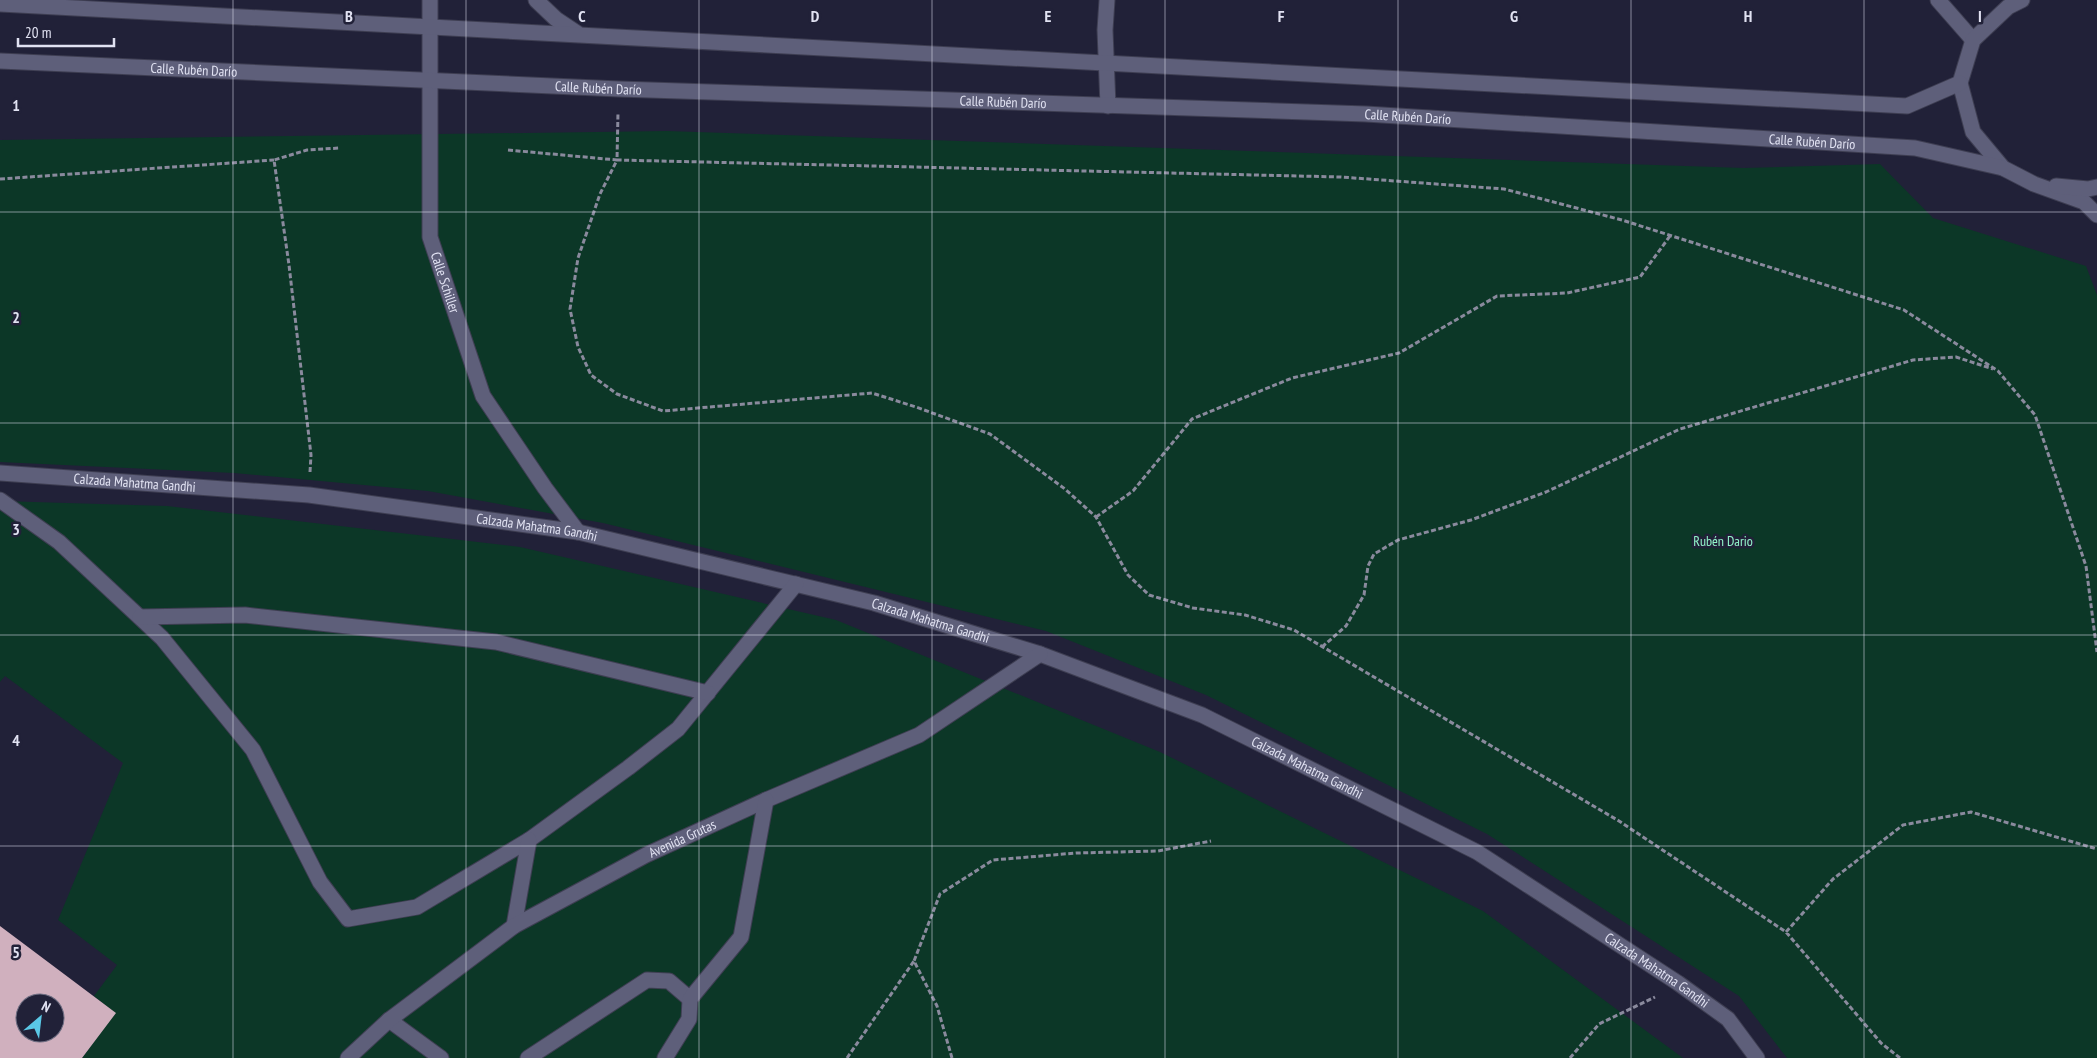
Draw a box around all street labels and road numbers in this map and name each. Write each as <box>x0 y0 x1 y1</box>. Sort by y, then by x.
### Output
street label: Calle Rubén Darío <box>150 59 238 81</box>
street label: Calle Rubén Darío <box>555 77 642 99</box>
street label: Calle Rubén Darío <box>959 91 1047 112</box>
street label: Calle Rubén Darío <box>1364 105 1452 128</box>
street label: Calle Rubén Darío <box>1768 130 1856 153</box>
street label: Calle Schiller <box>427 250 464 316</box>
street label: Calzada Mahatma Gandhi <box>73 469 196 496</box>
street label: Calzada Mahatma Gandhi <box>475 509 599 545</box>
street label: Calzada Mahatma Gandhi <box>870 594 992 647</box>
street label: Calzada Mahatma Gandhi <box>1248 732 1366 803</box>
street label: Avenida Grutas <box>646 815 719 862</box>
street label: Calzada Mahatma Gandhi <box>1601 929 1713 1012</box>

